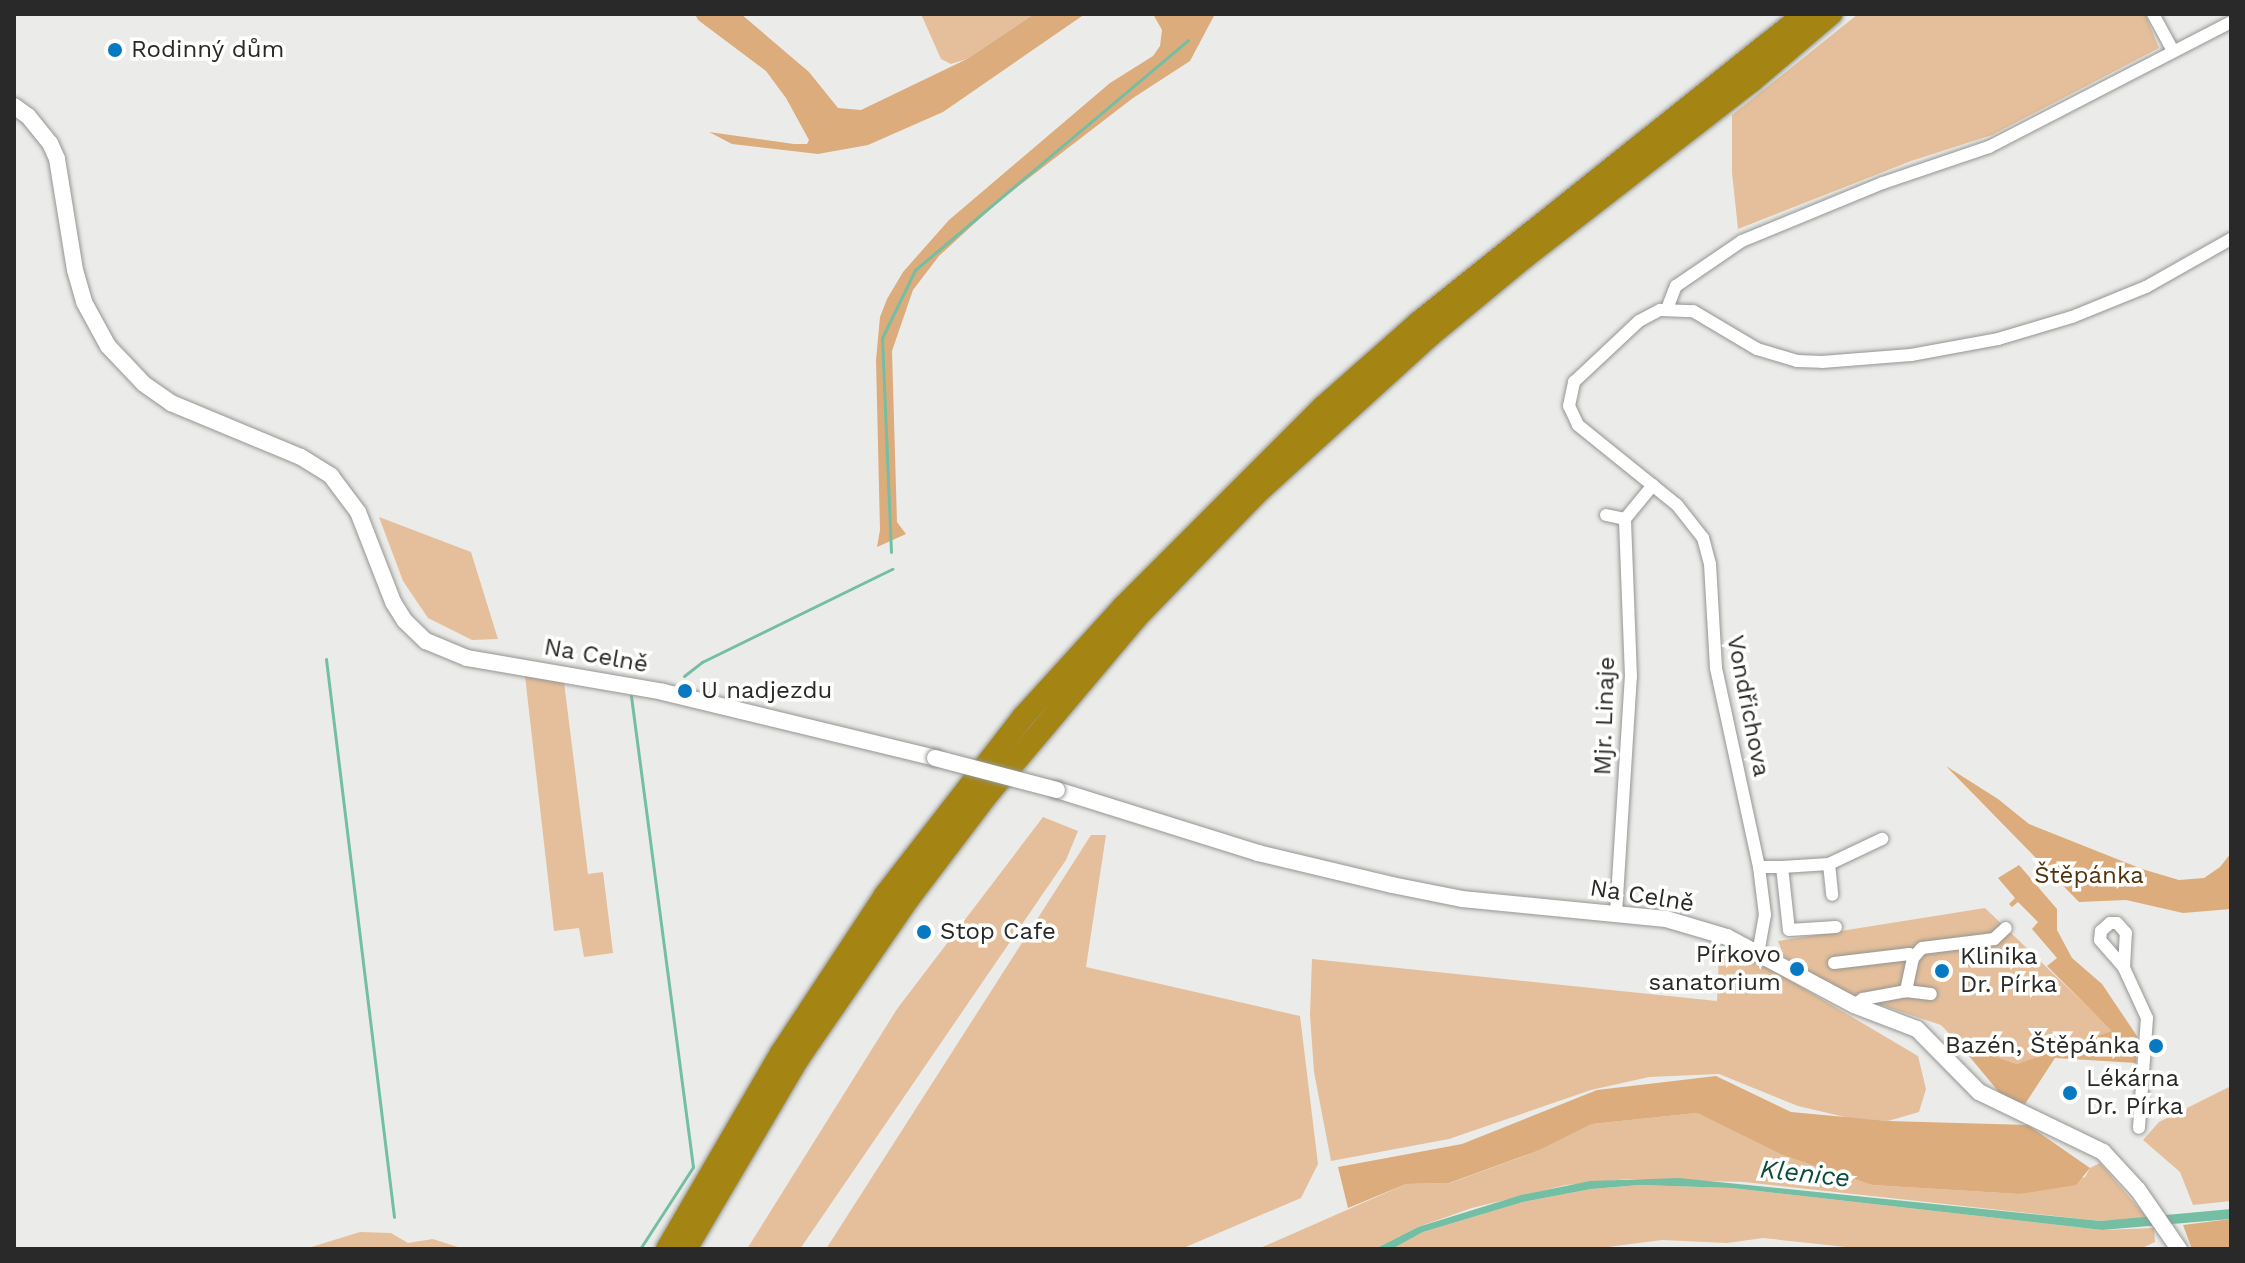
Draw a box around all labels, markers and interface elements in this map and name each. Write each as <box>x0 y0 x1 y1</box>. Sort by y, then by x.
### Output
place label: Rodinný dům <box>131 36 285 64</box>
marker: Rodinný dům <box>106 41 124 59</box>
street label: Na Celně <box>542 633 650 679</box>
street label: Vondřichova <box>1720 633 1776 779</box>
street label: Mjr. Linaje <box>1589 656 1621 776</box>
place label: U nadjezdu <box>701 677 832 705</box>
marker: U nadjezdu <box>676 682 694 700</box>
park label: Štěpánka <box>2034 862 2144 890</box>
street label: Na Celně <box>1588 874 1696 918</box>
place label: Stop Cafe <box>940 918 1056 946</box>
marker: Stop Cafe <box>915 923 933 941</box>
place label: Pírkovo sanatorium <box>1648 941 1781 997</box>
place label: Klinika Dr. Pírka <box>1960 943 2057 999</box>
marker: Pírkovo sanatorium <box>1788 960 1806 978</box>
marker: Klinika Dr. Pírka <box>1931 960 1953 982</box>
place label: Bazén, Štěpánka <box>1945 1032 2140 1060</box>
marker: Bazén, Štěpánka <box>2147 1037 2165 1055</box>
place label: Lékárna Dr. Pírka <box>2086 1065 2183 1121</box>
marker: Lékárna Dr. Pírka <box>2061 1084 2079 1102</box>
water label: Klenice <box>1759 1154 1851 1194</box>

